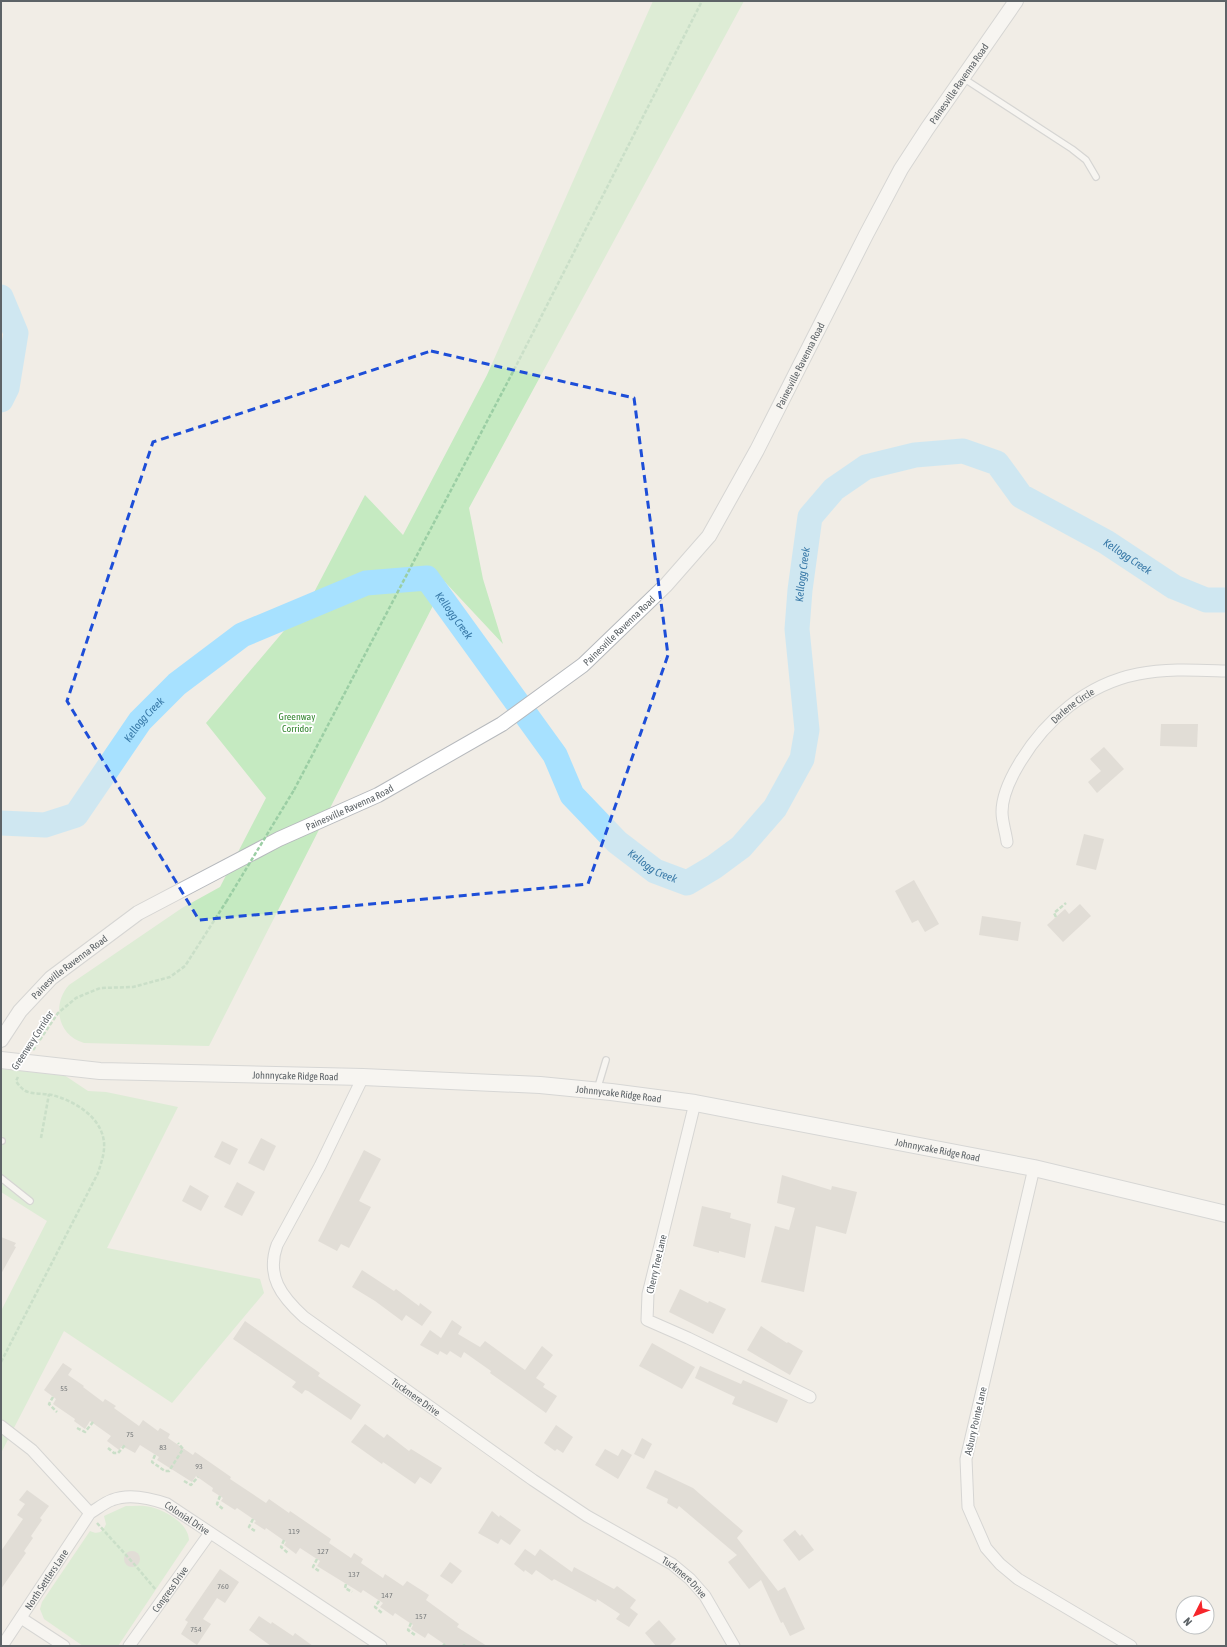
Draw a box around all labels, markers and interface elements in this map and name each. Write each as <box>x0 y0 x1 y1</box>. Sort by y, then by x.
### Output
street label: Painesville Ravenna Road <box>927 41 991 126</box>
street label: Painesville Ravenna Road <box>774 320 827 411</box>
water label: Kellogg Creek <box>1101 536 1154 577</box>
water label: Kellogg Creek <box>793 546 812 602</box>
water label: Kellogg Creek <box>433 590 475 641</box>
street label: Painesville Ravenna Road <box>581 594 657 668</box>
street label: Darlene Circle <box>1049 686 1097 726</box>
water label: Kellogg Creek <box>122 695 166 744</box>
park label: Greenway Corridor <box>279 711 315 734</box>
street label: Painesville Ravenna Road <box>304 782 396 832</box>
water label: Kellogg Creek <box>626 847 679 885</box>
street label: Painesville Ravenna Road <box>29 933 110 1001</box>
street label: Greenway Corridor <box>9 1008 56 1072</box>
street label: Johnnycake Ridge Road <box>252 1069 339 1082</box>
street label: Johnnycake Ridge Road <box>575 1084 662 1105</box>
street label: Johnnycake Ridge Road <box>894 1137 981 1164</box>
street label: Cherry Tree Lane <box>644 1233 669 1295</box>
street label: Tuckmere Drive <box>389 1376 443 1418</box>
house number: 55 <box>60 1384 68 1393</box>
street label: Asbury Pointe Lane <box>962 1385 989 1456</box>
house number: 75 <box>126 1430 134 1439</box>
house number: 83 <box>159 1443 167 1452</box>
house number: 93 <box>195 1462 203 1471</box>
street label: Colonial Drive <box>163 1499 212 1537</box>
house number: 119 <box>288 1527 300 1536</box>
street label: North Settlers Lane <box>23 1547 71 1612</box>
house number: 127 <box>317 1547 329 1556</box>
street label: Tuckmere Drive <box>660 1554 709 1601</box>
street label: Congress Drive <box>150 1564 191 1614</box>
house number: 137 <box>348 1570 360 1579</box>
house number: 760 <box>217 1582 229 1591</box>
house number: 147 <box>381 1591 393 1600</box>
north arrow <box>1175 1595 1215 1635</box>
house number: 157 <box>415 1612 427 1621</box>
text: N <box>1181 1615 1194 1628</box>
house number: 754 <box>190 1625 202 1634</box>

